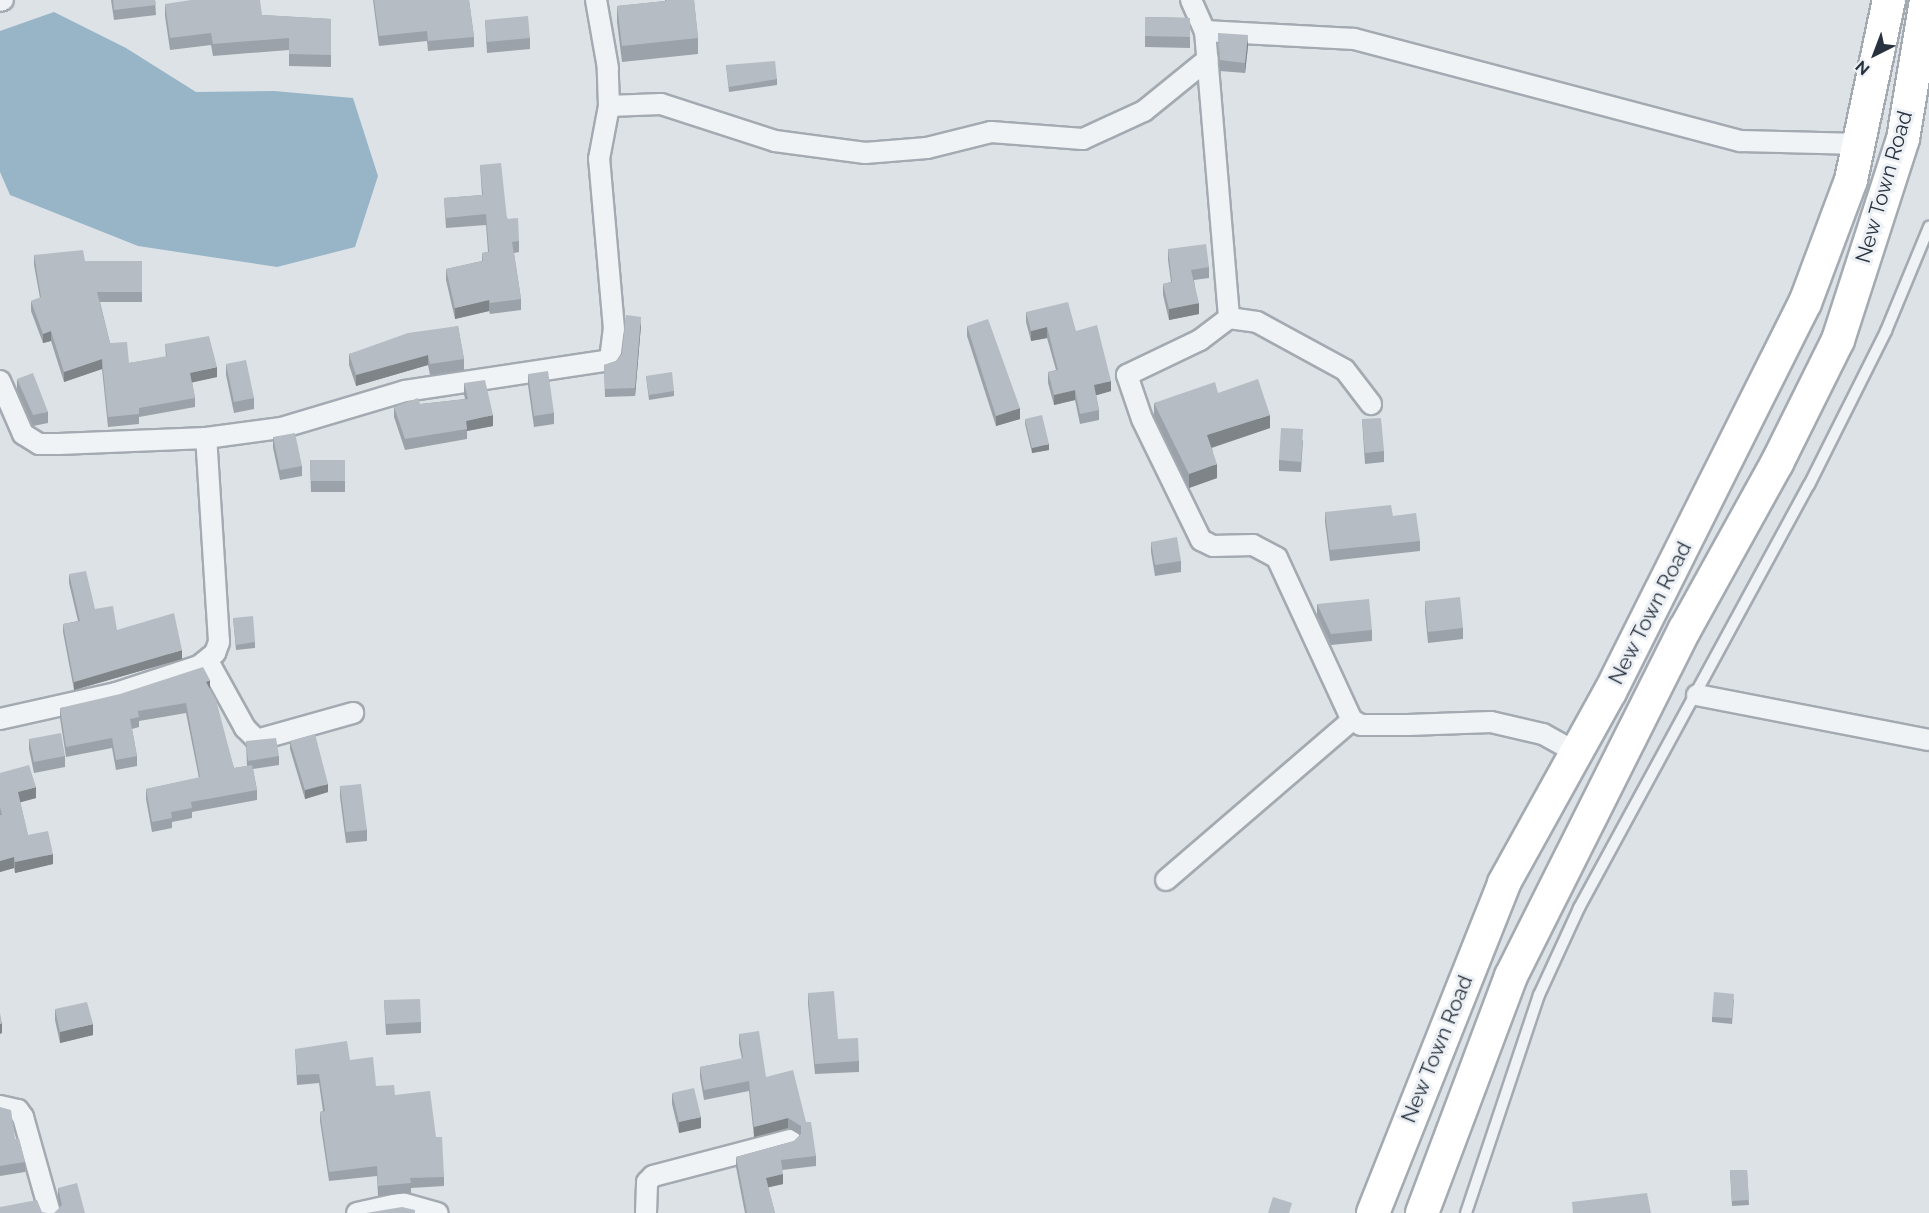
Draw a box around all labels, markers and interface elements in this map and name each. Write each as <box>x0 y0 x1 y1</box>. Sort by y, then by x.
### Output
north arrow <box>1845 24 1905 84</box>
text: N <box>1852 57 1874 79</box>
street label: New Town Road <box>1850 108 1918 266</box>
street label: New Town Road <box>1603 537 1697 689</box>
street label: New Town Road <box>1396 971 1478 1127</box>

